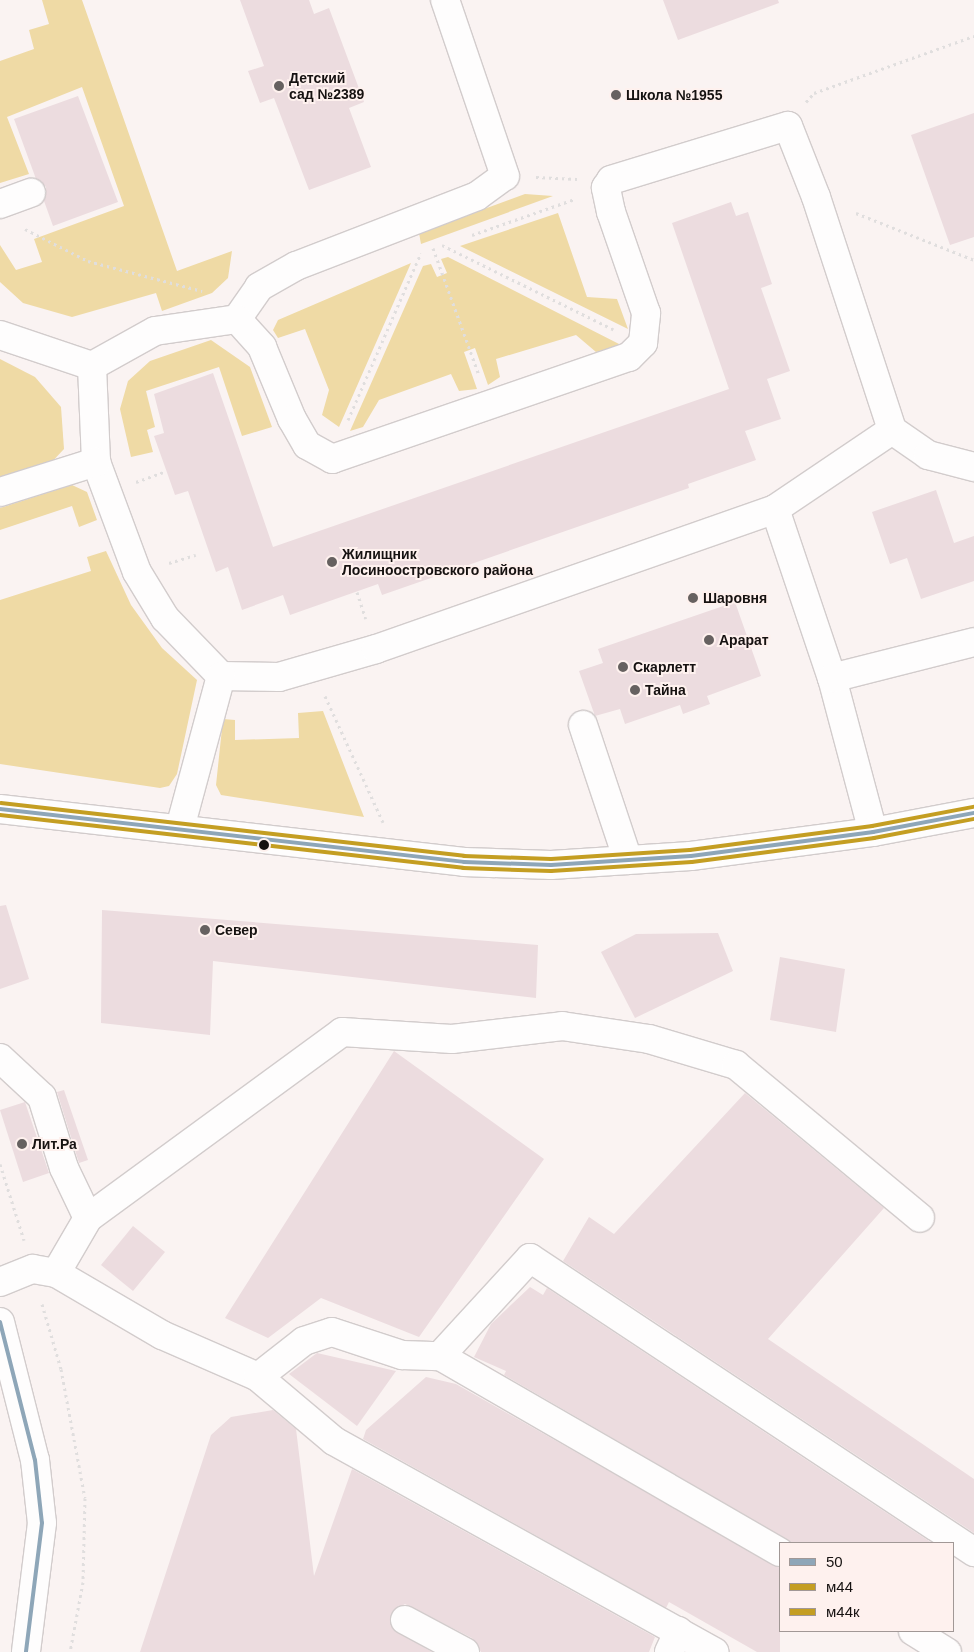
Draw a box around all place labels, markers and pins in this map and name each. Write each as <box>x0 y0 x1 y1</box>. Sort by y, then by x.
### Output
place label: Детский сад №2389 <box>289 70 364 102</box>
marker: Детский сад №2389 <box>273 80 285 92</box>
place label: Школа №1955 <box>626 87 722 103</box>
marker: Школа №1955 <box>610 89 622 101</box>
place label: Жилищник Лосиноостровского района <box>342 546 533 578</box>
marker: Жилищник Лосиноостровского района <box>326 556 338 568</box>
place label: Шаровня <box>703 590 767 606</box>
marker: Шаровня <box>687 592 699 604</box>
place label: Арарат <box>719 632 769 648</box>
marker: Арарат <box>703 634 715 646</box>
place label: Скарлетт <box>633 659 696 675</box>
marker: Скарлетт <box>617 661 629 673</box>
place label: Тайна <box>645 682 686 698</box>
marker: Тайна <box>629 684 641 696</box>
unlabelled marker <box>259 840 269 850</box>
place label: Север <box>215 922 258 938</box>
marker: Север <box>199 924 211 936</box>
place label: Лит.Ра <box>32 1136 77 1152</box>
marker: Лит.Ра <box>16 1138 28 1150</box>

